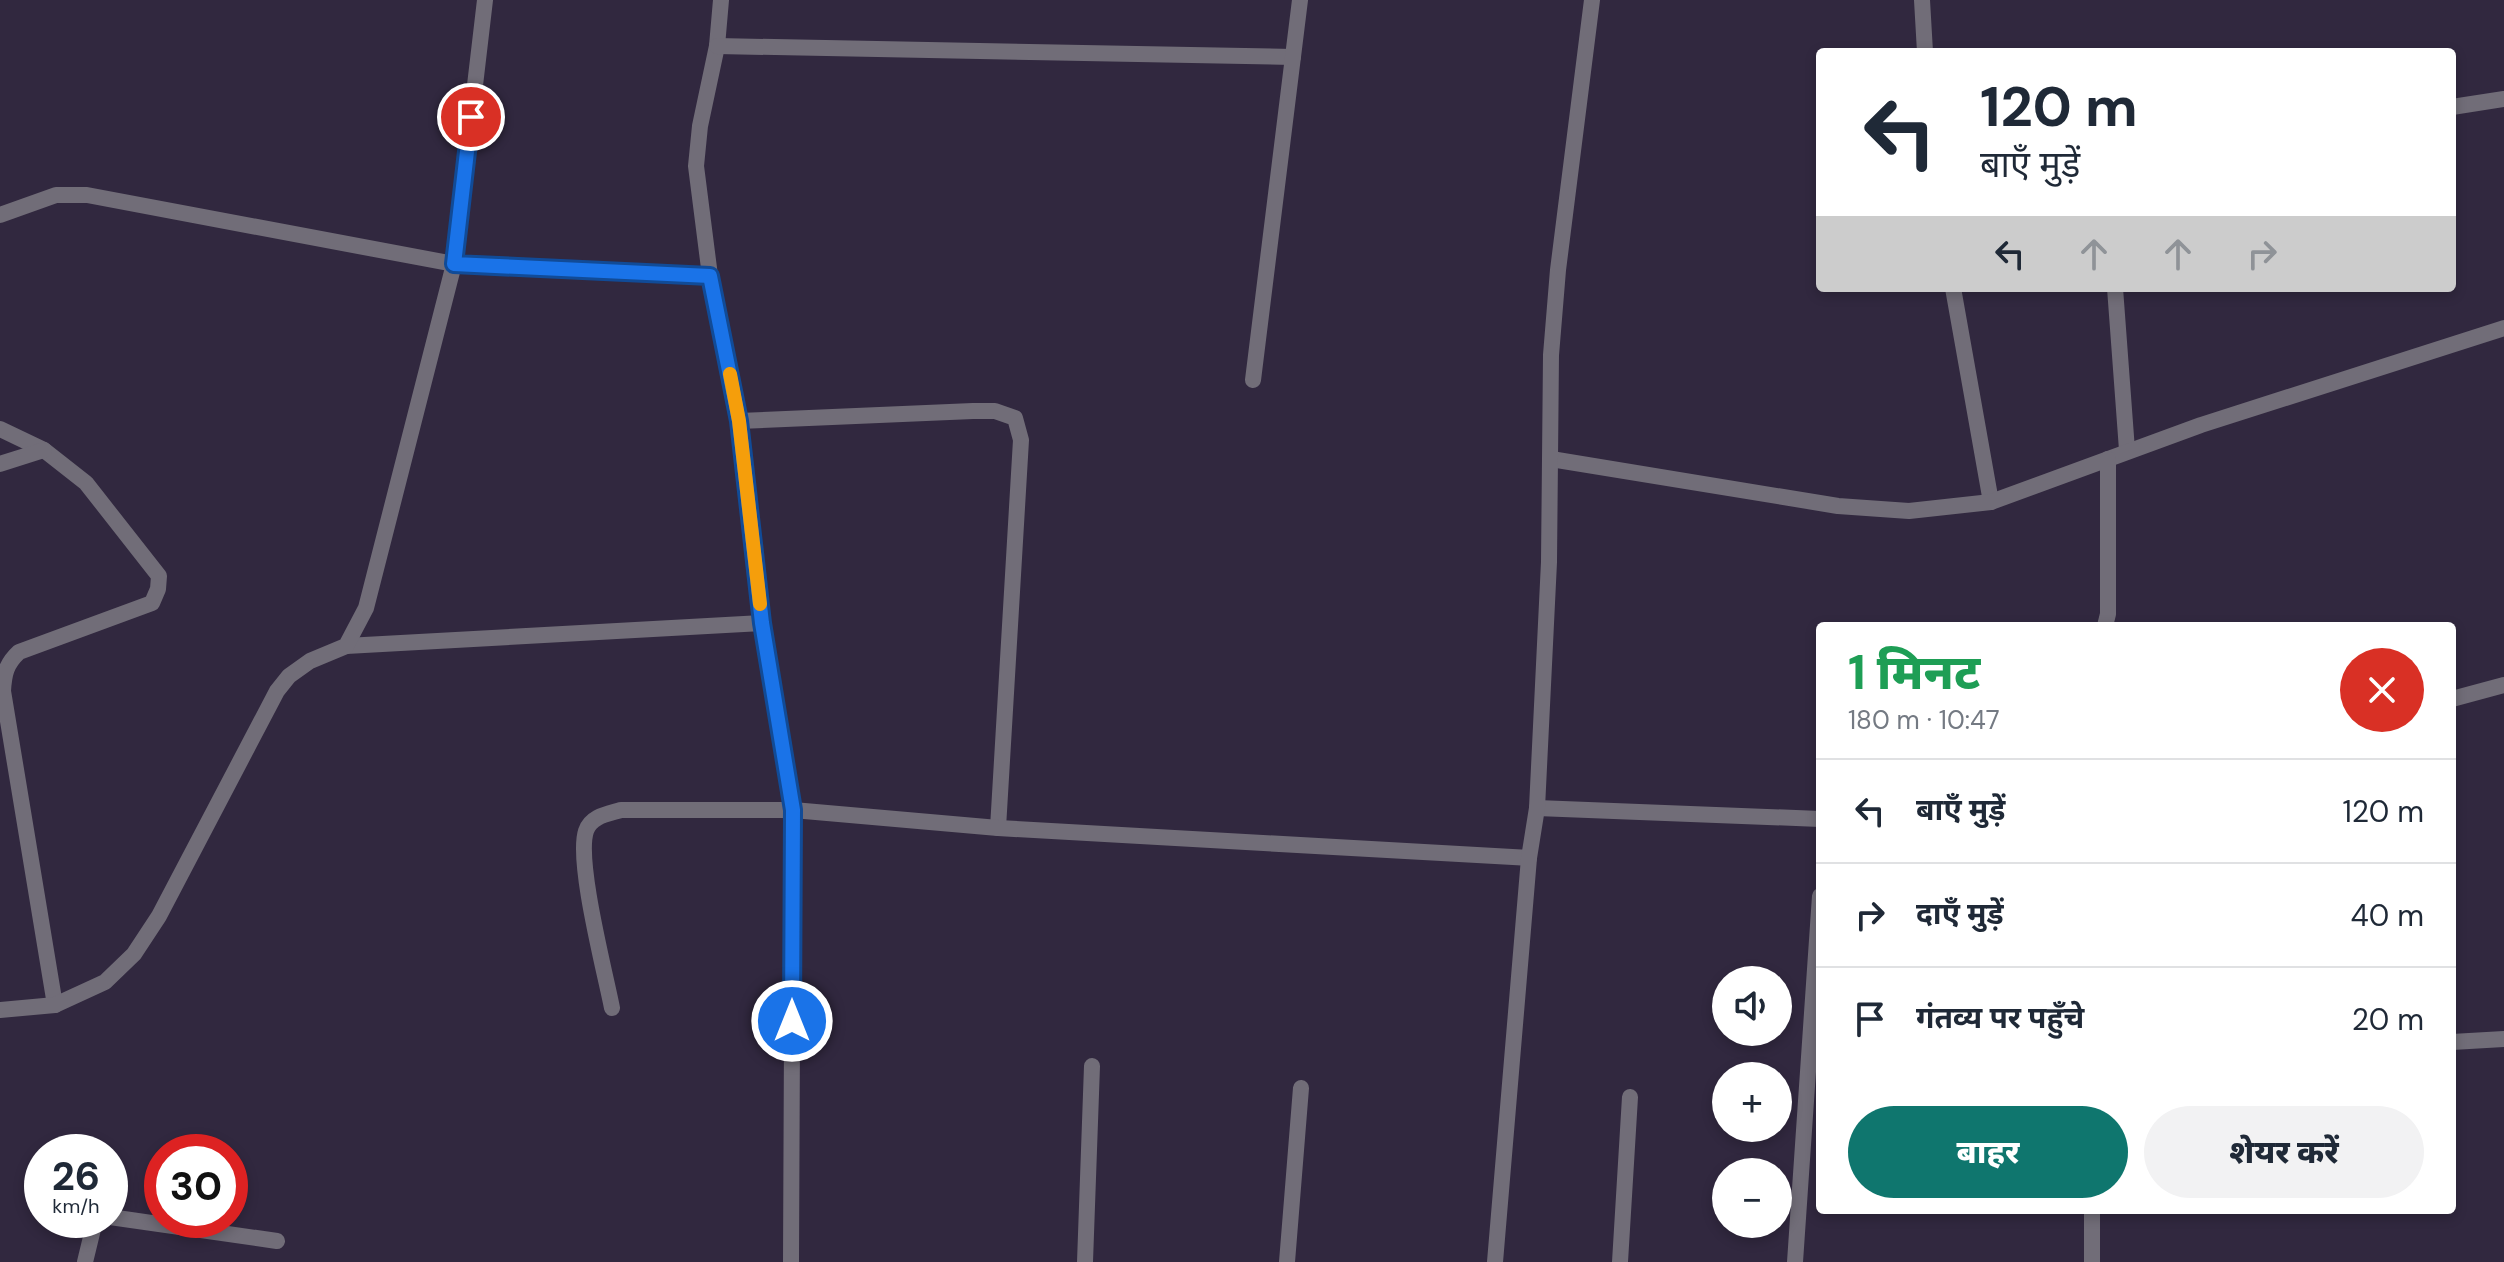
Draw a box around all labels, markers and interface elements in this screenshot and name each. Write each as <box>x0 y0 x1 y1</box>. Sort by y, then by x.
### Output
text: 120 m <box>1980 70 2138 143</box>
icon: left <box>1848 80 1952 184</box>
pin <box>437 83 505 151</box>
icon: arrive <box>449 95 493 139</box>
text: बाएँ मुड़ें <box>1980 141 2080 188</box>
icon: left <box>1988 232 2032 276</box>
icon: ahead <box>2072 232 2116 276</box>
icon: ahead <box>2156 232 2200 276</box>
icon: right <box>2240 232 2284 276</box>
text: 1 मिनट <box>1848 641 1980 704</box>
button: close <box>2340 648 2424 732</box>
text: 180 m · 10:47 <box>1848 703 2000 737</box>
icon: left <box>1848 789 1892 833</box>
text: बाएँ मुड़ें <box>1916 790 2005 829</box>
text: 120 m <box>2342 792 2424 831</box>
icon: right <box>1848 893 1892 937</box>
text: दाएँ मुड़ें <box>1916 894 2004 933</box>
text: 40 m <box>2351 896 2424 935</box>
map controls <box>1712 966 1792 1238</box>
button: sound <box>1712 966 1792 1046</box>
position arrow <box>750 979 834 1063</box>
icon: arrive <box>1848 997 1892 1041</box>
text: गंतव्य पर पहुँचे <box>1916 998 2084 1037</box>
text: 20 m <box>2352 1000 2424 1039</box>
button: + <box>1712 1062 1792 1142</box>
button: बाहर <box>1848 1106 2128 1198</box>
button: शेयर करें <box>2144 1106 2424 1198</box>
speed limit sign: 30 <box>144 1134 248 1238</box>
text: 26 <box>52 1150 100 1202</box>
button: − <box>1712 1158 1792 1238</box>
text: km/h <box>52 1193 100 1219</box>

